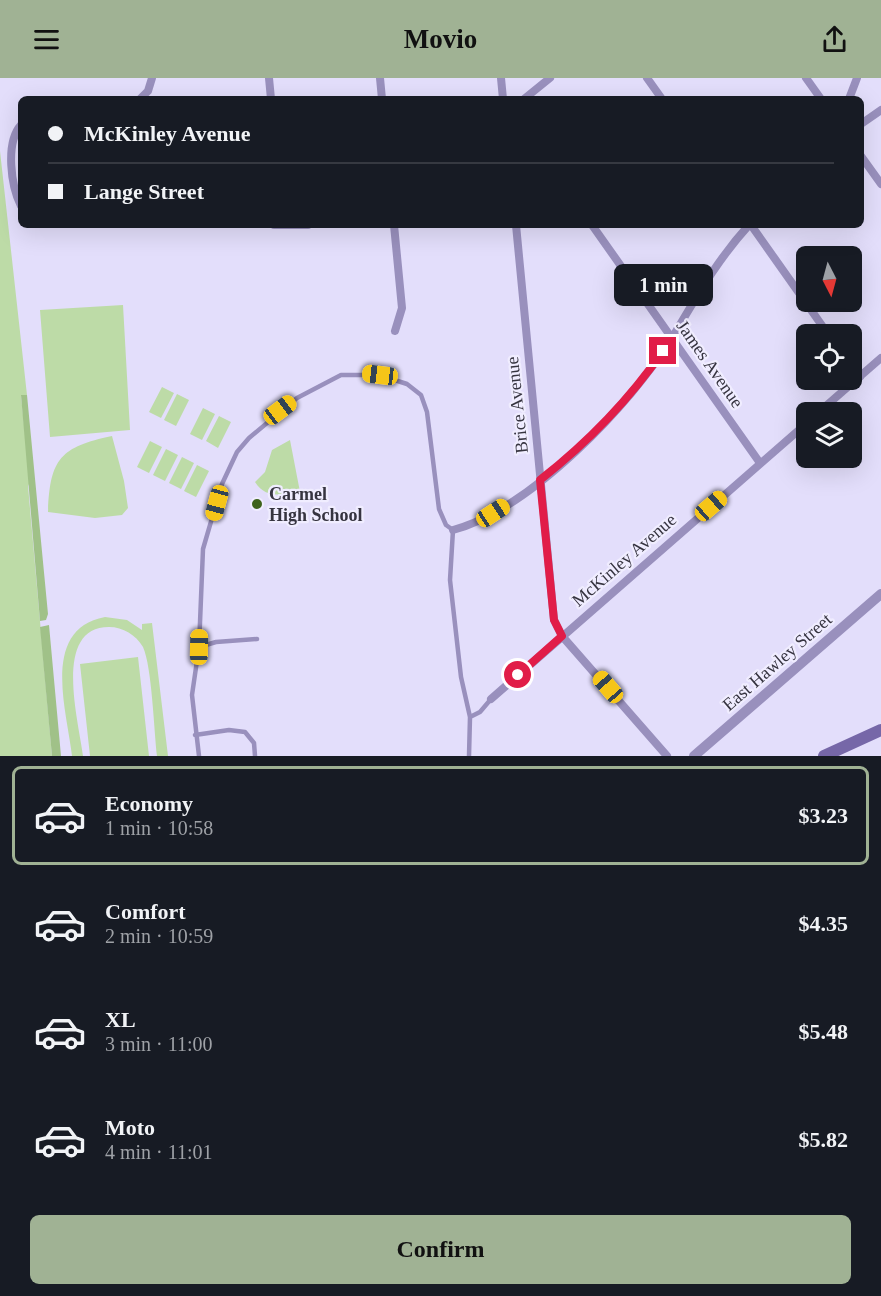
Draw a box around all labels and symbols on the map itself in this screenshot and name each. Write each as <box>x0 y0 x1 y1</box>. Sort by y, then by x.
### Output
north arrow <box>796 246 862 312</box>
callout: 1 min <box>614 264 712 306</box>
street label: James Avenue <box>673 316 747 412</box>
route end <box>649 337 676 364</box>
street label: Brice Avenue <box>502 356 532 454</box>
car <box>361 364 399 386</box>
car <box>260 392 300 428</box>
car <box>204 483 230 523</box>
place label: Carmel High School <box>269 484 363 525</box>
car <box>692 487 730 525</box>
car <box>473 496 513 530</box>
marker: Carmel High School <box>250 497 264 511</box>
street label: McKinley Avenue <box>568 509 680 611</box>
street label: East Hawley Street <box>718 609 836 715</box>
car <box>190 629 208 665</box>
route start <box>504 661 531 688</box>
car <box>589 668 627 706</box>

